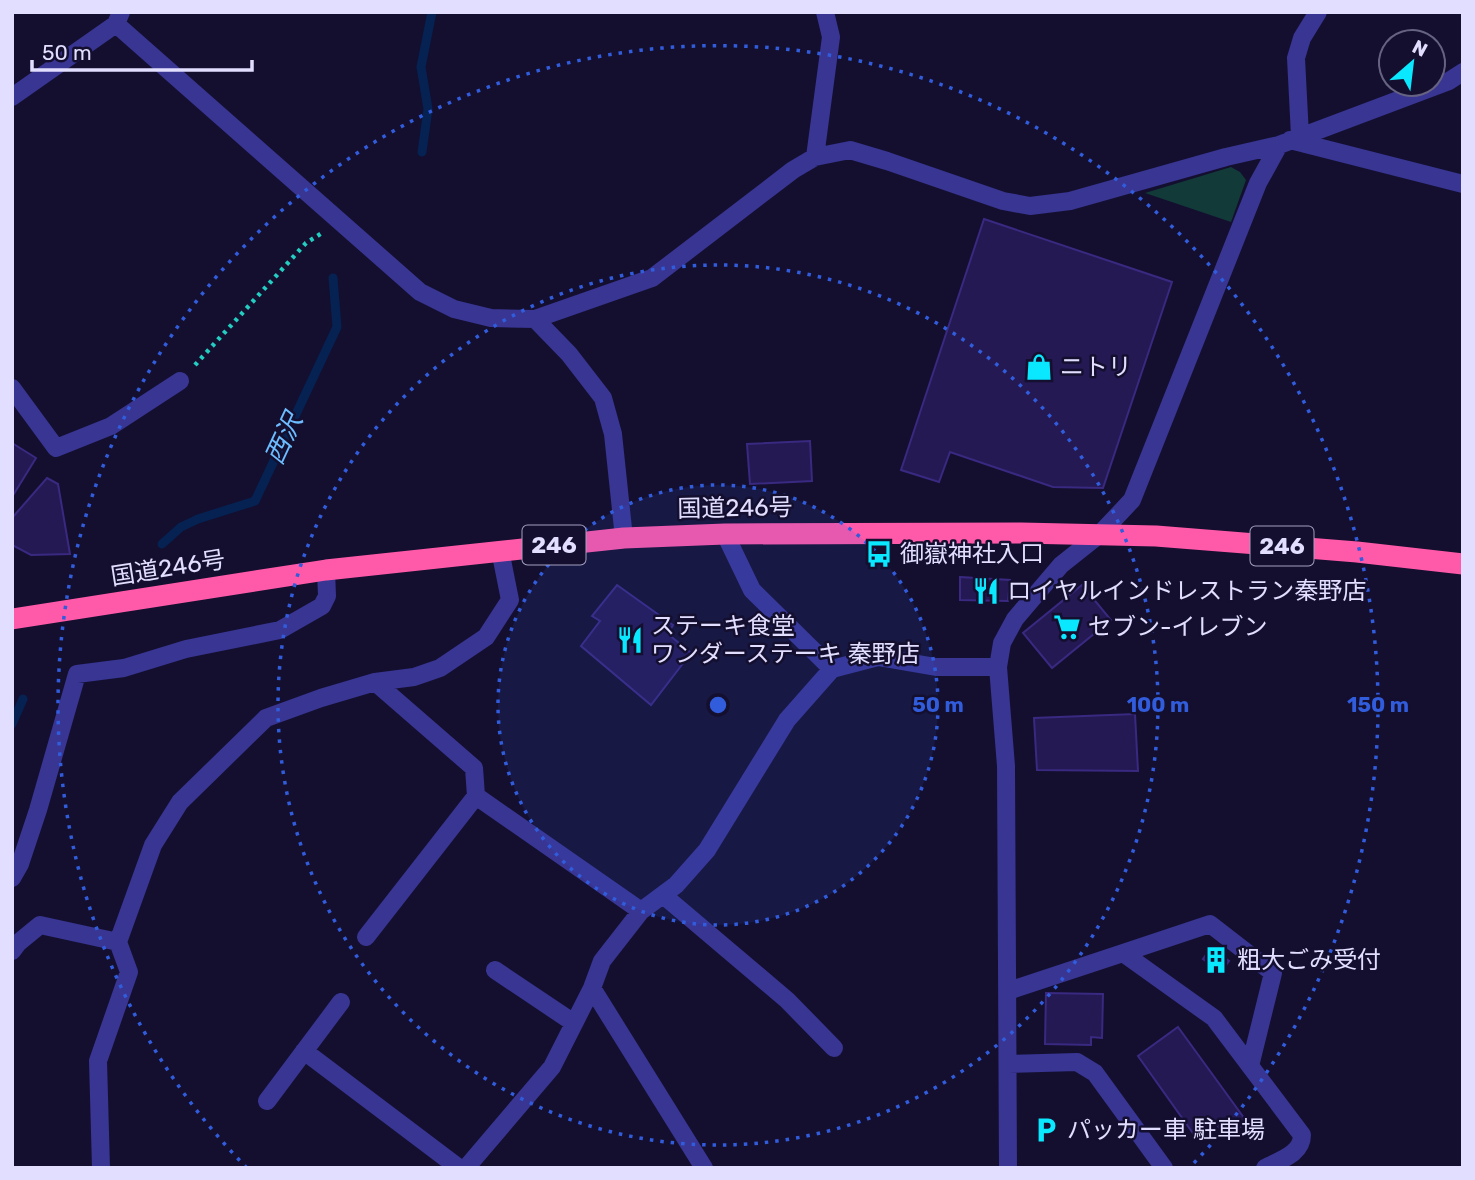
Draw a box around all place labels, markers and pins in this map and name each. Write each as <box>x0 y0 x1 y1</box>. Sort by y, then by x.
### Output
shop icon: ニトリ <box>1024 352 1054 382</box>
place label: ニトリ <box>1060 353 1132 381</box>
bus stop icon: 御嶽神社入口 <box>864 539 894 569</box>
place label: 御嶽神社入口 <box>900 540 1044 568</box>
restaurant icon: ロイヤルインドレストラン秦野店 <box>971 576 1001 606</box>
place label: ロイヤルインドレストラン秦野店 <box>1007 577 1366 605</box>
place label: ステーキ食堂 ワンダーステーキ 秦野店 <box>651 612 920 668</box>
supermarket icon: セブン-イレブン <box>1052 612 1082 642</box>
place label: セブン-イレブン <box>1088 613 1268 641</box>
restaurant icon: ステーキ食堂 ワンダーステーキ 秦野店 <box>615 625 645 655</box>
centre of rings <box>706 693 730 717</box>
building icon: 粗大ごみ受付 <box>1201 945 1231 975</box>
place label: 粗大ごみ受付 <box>1237 946 1381 974</box>
parking icon: パッカー車 駐車場 <box>1031 1115 1061 1145</box>
place label: パッカー車 駐車場 <box>1067 1116 1265 1144</box>

